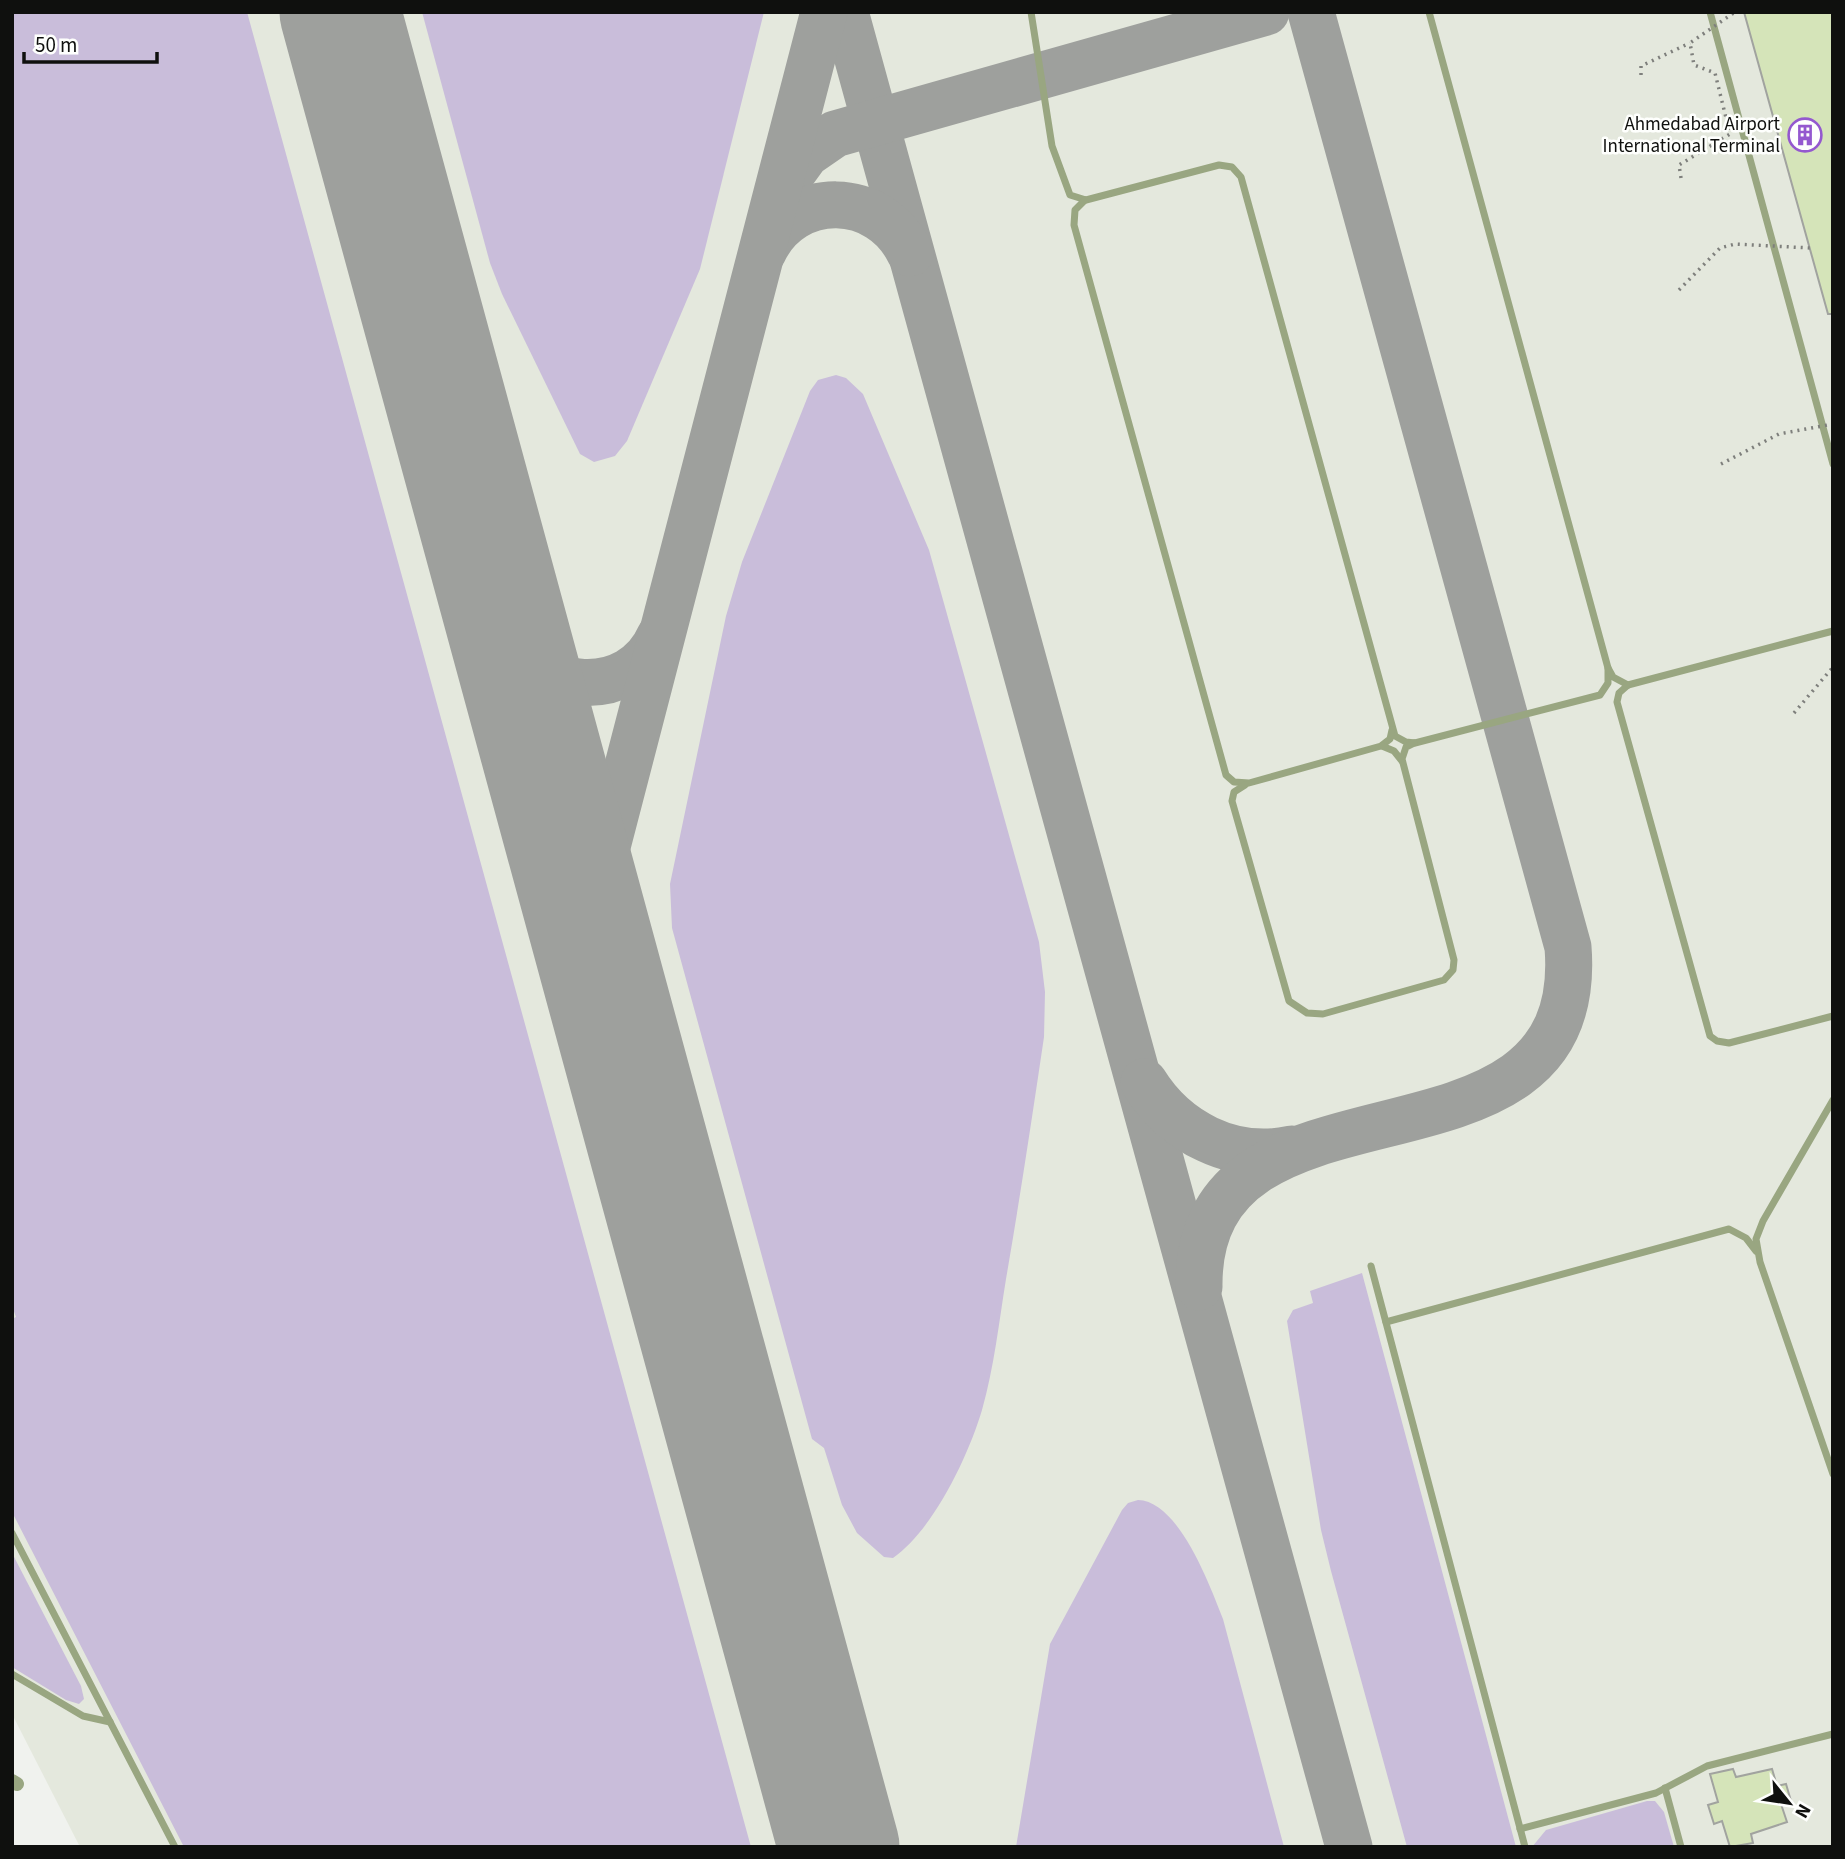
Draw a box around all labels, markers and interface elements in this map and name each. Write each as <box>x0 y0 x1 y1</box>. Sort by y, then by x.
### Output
scale bar <box>24 21 158 65</box>
text: 50 m <box>35 30 77 60</box>
place label: Ahmedabad Airport International Terminal <box>1603 111 1781 160</box>
building icon: Ahmedabad Airport International Terminal <box>1786 116 1824 154</box>
north arrow <box>1754 1768 1824 1838</box>
text: N <box>1788 1799 1817 1823</box>

